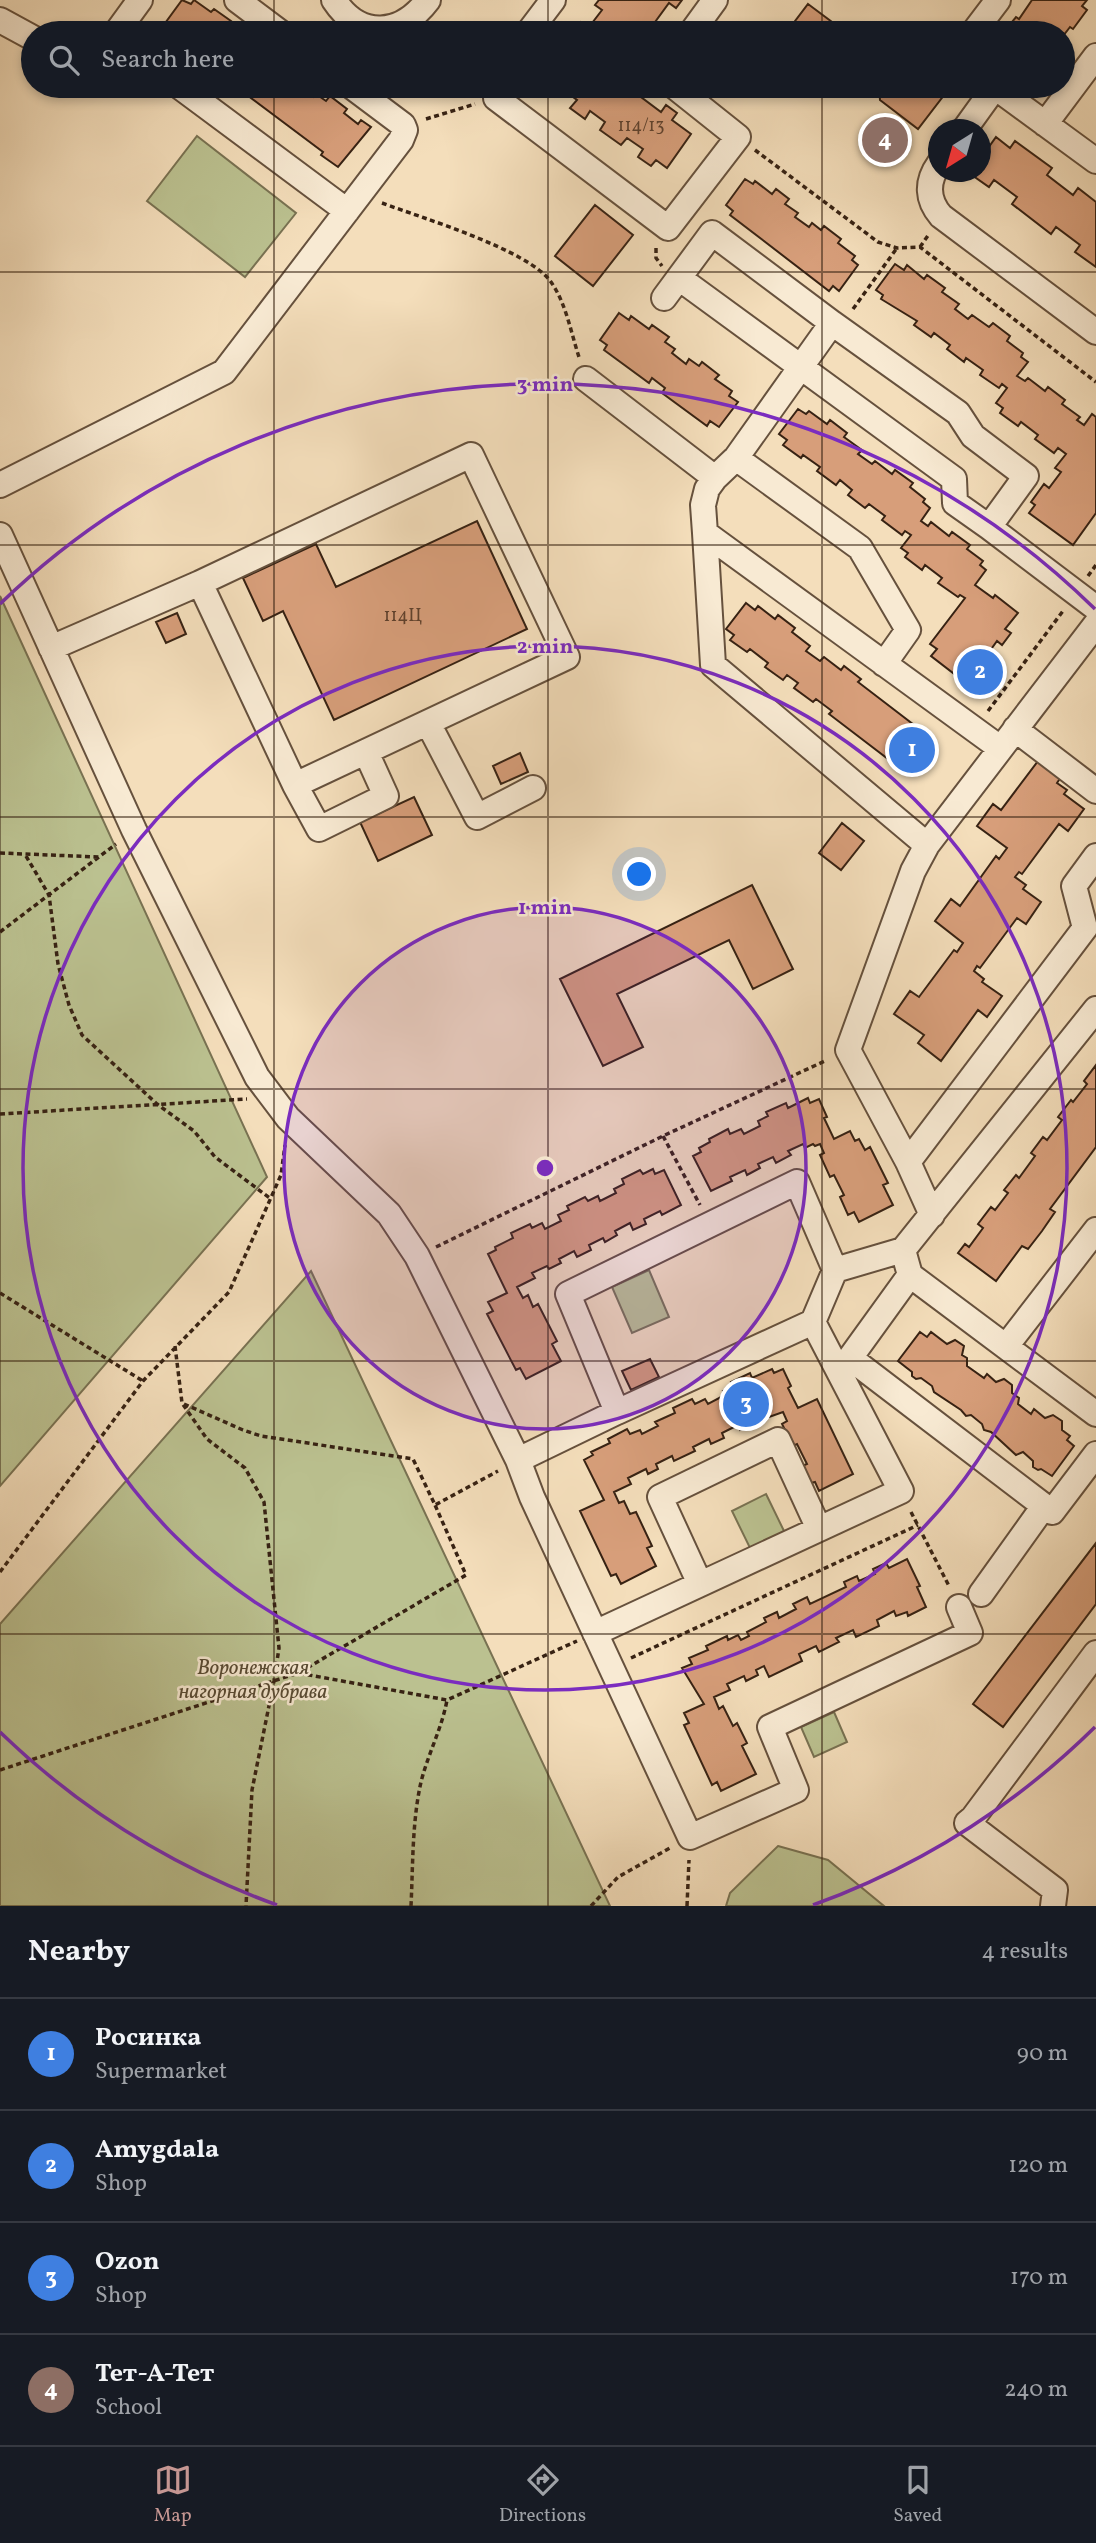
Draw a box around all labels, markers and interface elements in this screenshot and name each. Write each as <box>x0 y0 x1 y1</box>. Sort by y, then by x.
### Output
search box <box>21 21 1075 98</box>
icon: search <box>45 41 83 79</box>
text: Search here <box>101 42 234 78</box>
house number: 114/13 <box>618 114 664 139</box>
pin: 4 <box>862 114 908 166</box>
north arrow <box>928 119 991 182</box>
text: 3 min <box>517 371 573 400</box>
house number: 114Ц <box>384 604 422 629</box>
text: 2 min <box>517 633 573 662</box>
pin: 2 <box>957 646 1003 698</box>
pin: 1 <box>889 724 935 776</box>
your location <box>622 857 656 891</box>
text: 1 min <box>518 894 572 923</box>
centre of rings <box>533 1156 557 1180</box>
pin: 3 <box>723 1378 769 1430</box>
park label: Воронежская нагорная дубрава <box>179 1654 327 1707</box>
text: Nearby <box>28 1931 130 1973</box>
text: 4 results <box>982 1936 1068 1968</box>
text: Росинка <box>95 2020 201 2056</box>
text: 1 <box>46 2038 56 2070</box>
text: 90 m <box>1017 2038 1068 2070</box>
text: Supermarket <box>95 2056 227 2088</box>
text: Amygdala <box>95 2132 219 2168</box>
text: 2 <box>45 2150 57 2182</box>
text: 120 m <box>1008 2150 1068 2182</box>
text: Shop <box>95 2168 147 2200</box>
text: Ozon <box>95 2244 160 2280</box>
text: 3 <box>45 2262 57 2294</box>
text: 170 m <box>1010 2262 1068 2294</box>
text: Shop <box>95 2280 147 2312</box>
text: Тет-А-Тет <box>95 2356 214 2392</box>
text: 4 <box>44 2374 58 2406</box>
text: 240 m <box>1004 2374 1068 2406</box>
text: School <box>95 2392 162 2424</box>
tab: Map <box>154 2461 192 2529</box>
tab: Directions <box>499 2461 586 2529</box>
tab: Saved <box>893 2461 942 2529</box>

